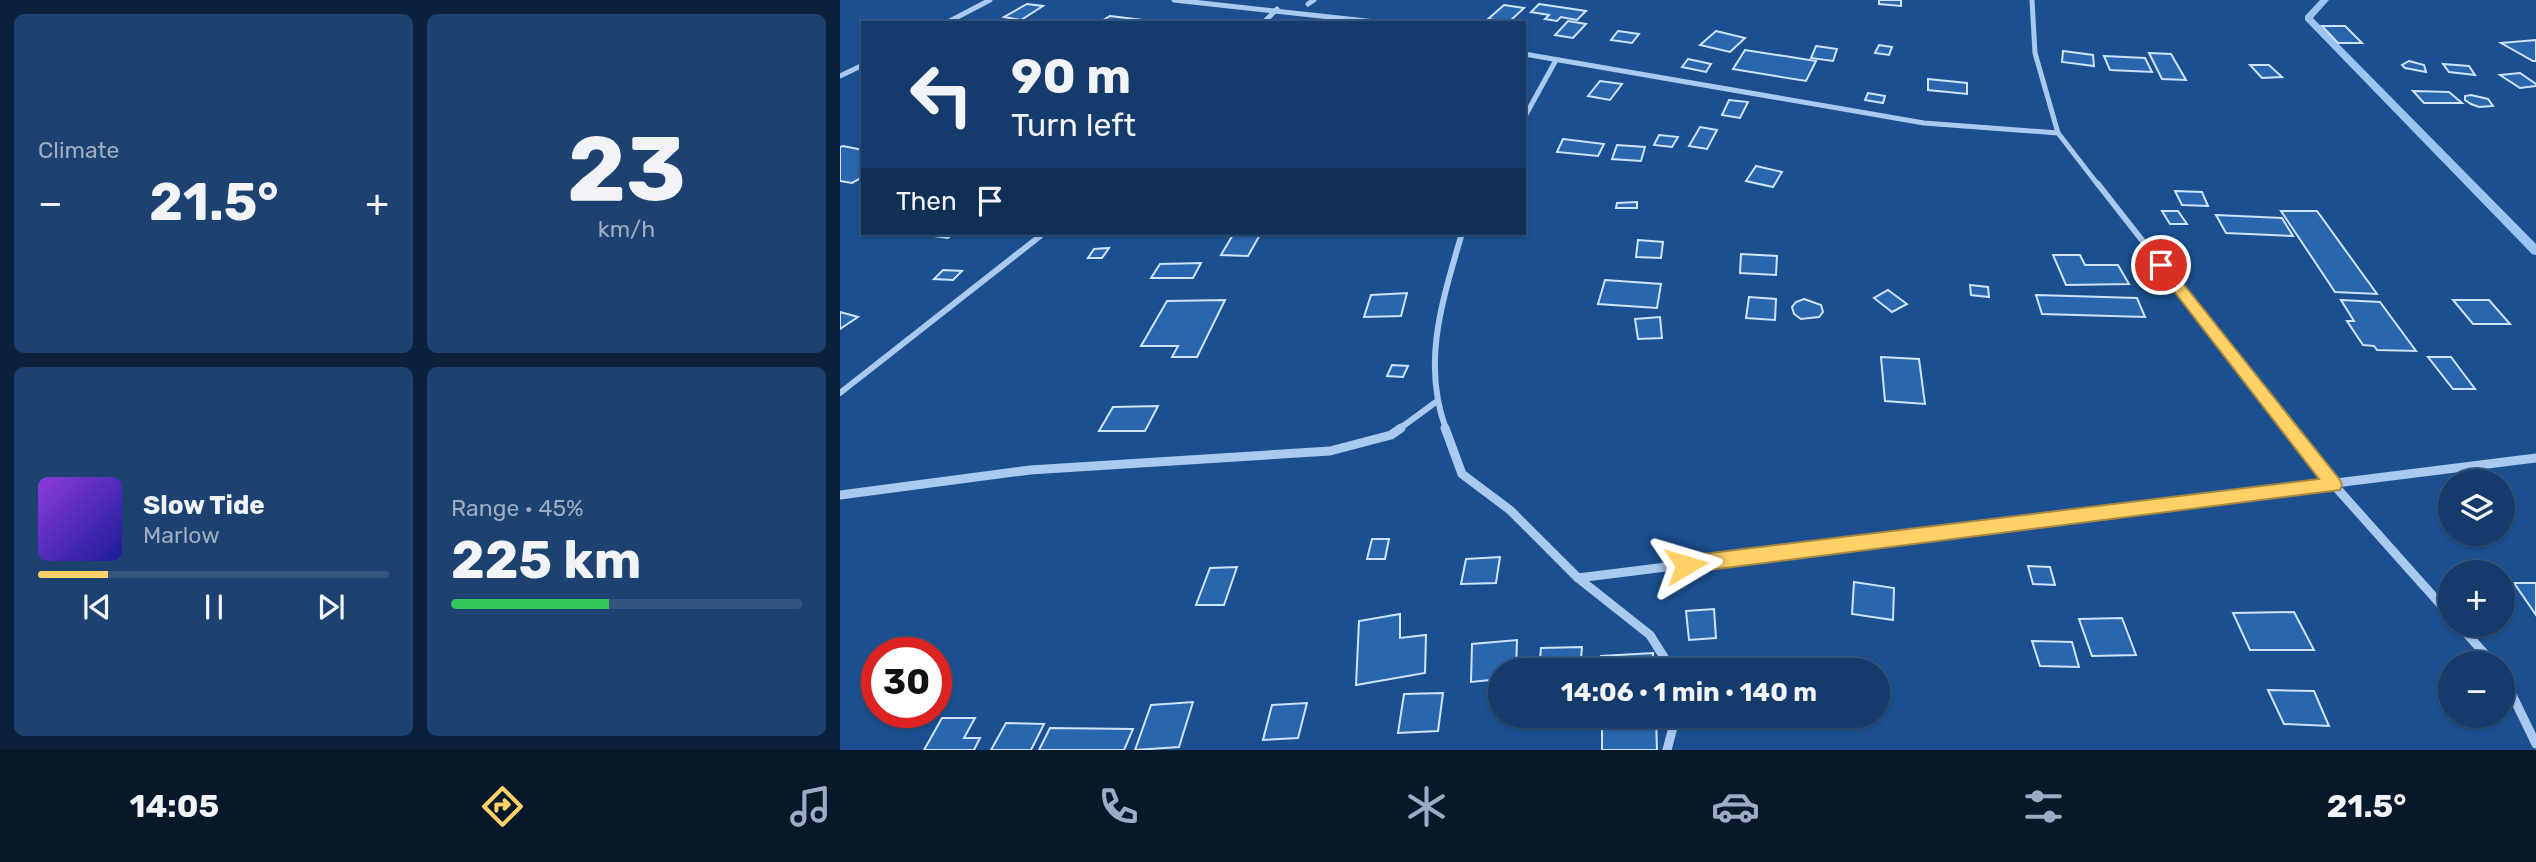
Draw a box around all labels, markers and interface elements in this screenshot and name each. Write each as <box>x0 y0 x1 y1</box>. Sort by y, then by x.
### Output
text: 90 m <box>1011 47 1131 105</box>
icon: left <box>896 49 987 140</box>
text: Turn left <box>1011 106 1136 144</box>
text: 23 <box>567 115 686 223</box>
text: Climate <box>38 136 119 164</box>
text: 21.5° <box>149 171 279 233</box>
text: − <box>38 180 63 226</box>
text: + <box>365 180 389 226</box>
icon: arrive <box>971 182 1009 220</box>
text: Then <box>896 186 957 217</box>
text: km/h <box>598 215 655 243</box>
pin <box>2131 235 2191 295</box>
icon: arrive <box>2142 246 2180 284</box>
map controls <box>2438 469 2515 728</box>
button: layers <box>2438 469 2515 546</box>
text: Slow Tide <box>143 490 265 521</box>
text: Range · 45% <box>451 494 584 522</box>
text: Marlow <box>143 521 220 549</box>
position arrow <box>1649 528 1723 602</box>
text: 225 km <box>451 529 641 591</box>
button: + <box>2438 560 2515 637</box>
icon: previous <box>78 588 116 626</box>
icon: pause <box>195 588 233 626</box>
icon: next <box>312 588 350 626</box>
speed limit sign: 30 <box>861 637 952 728</box>
button: − <box>2438 651 2515 728</box>
text: 14:06 · 1 min · 140 m <box>1561 677 1817 708</box>
icon: directions <box>478 782 527 831</box>
icon: music <box>786 782 835 831</box>
icon: phone <box>1094 782 1143 831</box>
icon: climate <box>1402 782 1451 831</box>
icon: car <box>1711 782 1760 831</box>
icon: filters <box>2019 782 2068 831</box>
text: 14:05 <box>130 787 219 825</box>
text: 21.5° <box>2327 787 2406 825</box>

